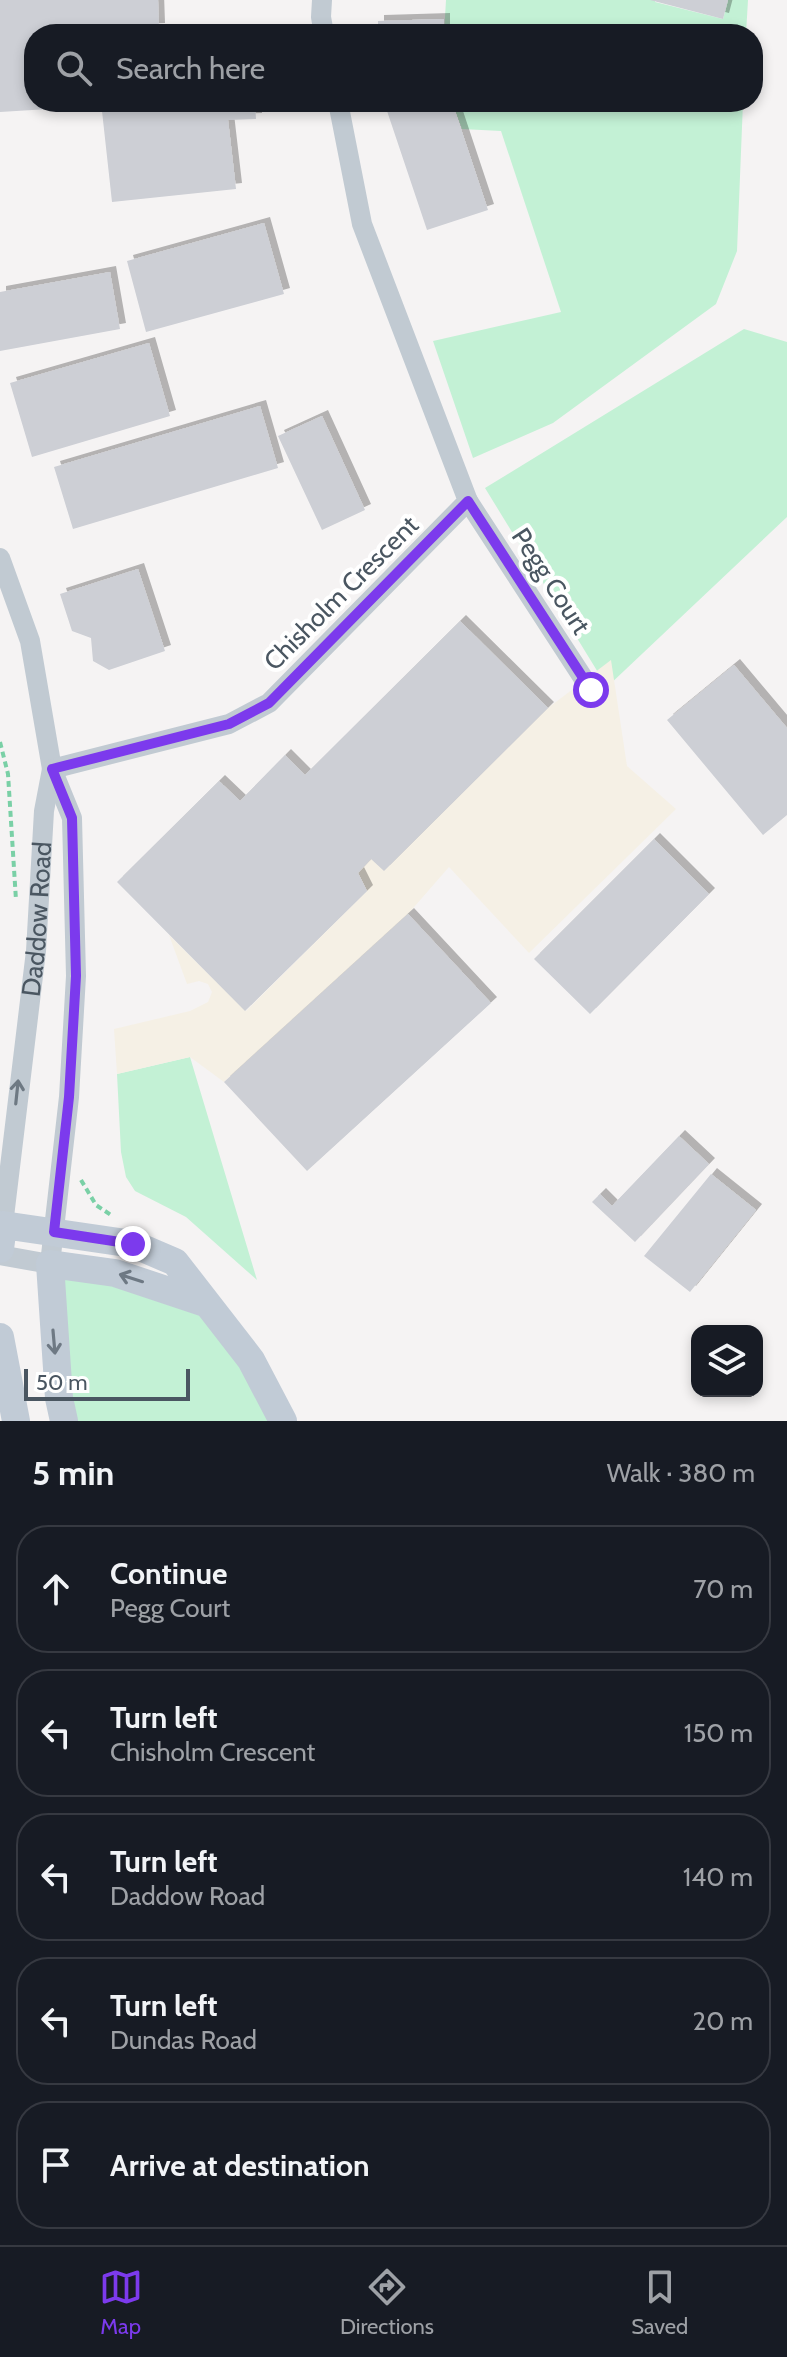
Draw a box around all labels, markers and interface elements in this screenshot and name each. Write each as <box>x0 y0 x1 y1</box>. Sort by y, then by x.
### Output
search box <box>24 24 763 112</box>
icon: search <box>52 46 96 90</box>
text: Search here <box>116 50 265 87</box>
street label: Chisholm Crescent <box>257 509 425 677</box>
street label: Pegg Court <box>505 522 597 640</box>
route start <box>573 672 609 708</box>
street label: Daddow Road <box>15 841 58 998</box>
one-way arrow <box>10 1079 25 1105</box>
route end <box>115 1226 151 1262</box>
one-way arrow <box>119 1270 144 1285</box>
map controls <box>691 1325 763 1397</box>
button: layers <box>691 1325 763 1397</box>
one-way arrow <box>47 1328 62 1355</box>
scale bar <box>24 1365 190 1401</box>
text: 50 m <box>36 1369 88 1396</box>
text: 5 min <box>32 1452 114 1494</box>
text: Walk · 380 m <box>607 1457 755 1489</box>
text: Continue <box>110 1555 227 1592</box>
icon: ahead <box>34 1567 78 1611</box>
text: 70 m <box>693 1573 753 1605</box>
text: Pegg Court <box>110 1592 230 1624</box>
text: Turn left <box>110 1699 218 1736</box>
icon: left <box>34 1711 78 1755</box>
text: 150 m <box>684 1717 753 1749</box>
text: Chisholm Crescent <box>110 1736 315 1768</box>
text: Turn left <box>110 1843 218 1880</box>
icon: left <box>34 1855 78 1899</box>
text: 140 m <box>683 1861 753 1893</box>
text: Daddow Road <box>110 1880 265 1912</box>
text: Turn left <box>110 1987 218 2024</box>
icon: left <box>34 1999 78 2043</box>
text: 20 m <box>693 2005 753 2037</box>
text: Dundas Road <box>110 2024 257 2056</box>
icon: arrive <box>34 2143 78 2187</box>
text: Arrive at destination <box>110 2147 370 2184</box>
tab: Map <box>99 2265 143 2340</box>
tab: Directions <box>340 2265 434 2340</box>
tab: Saved <box>631 2265 688 2340</box>

